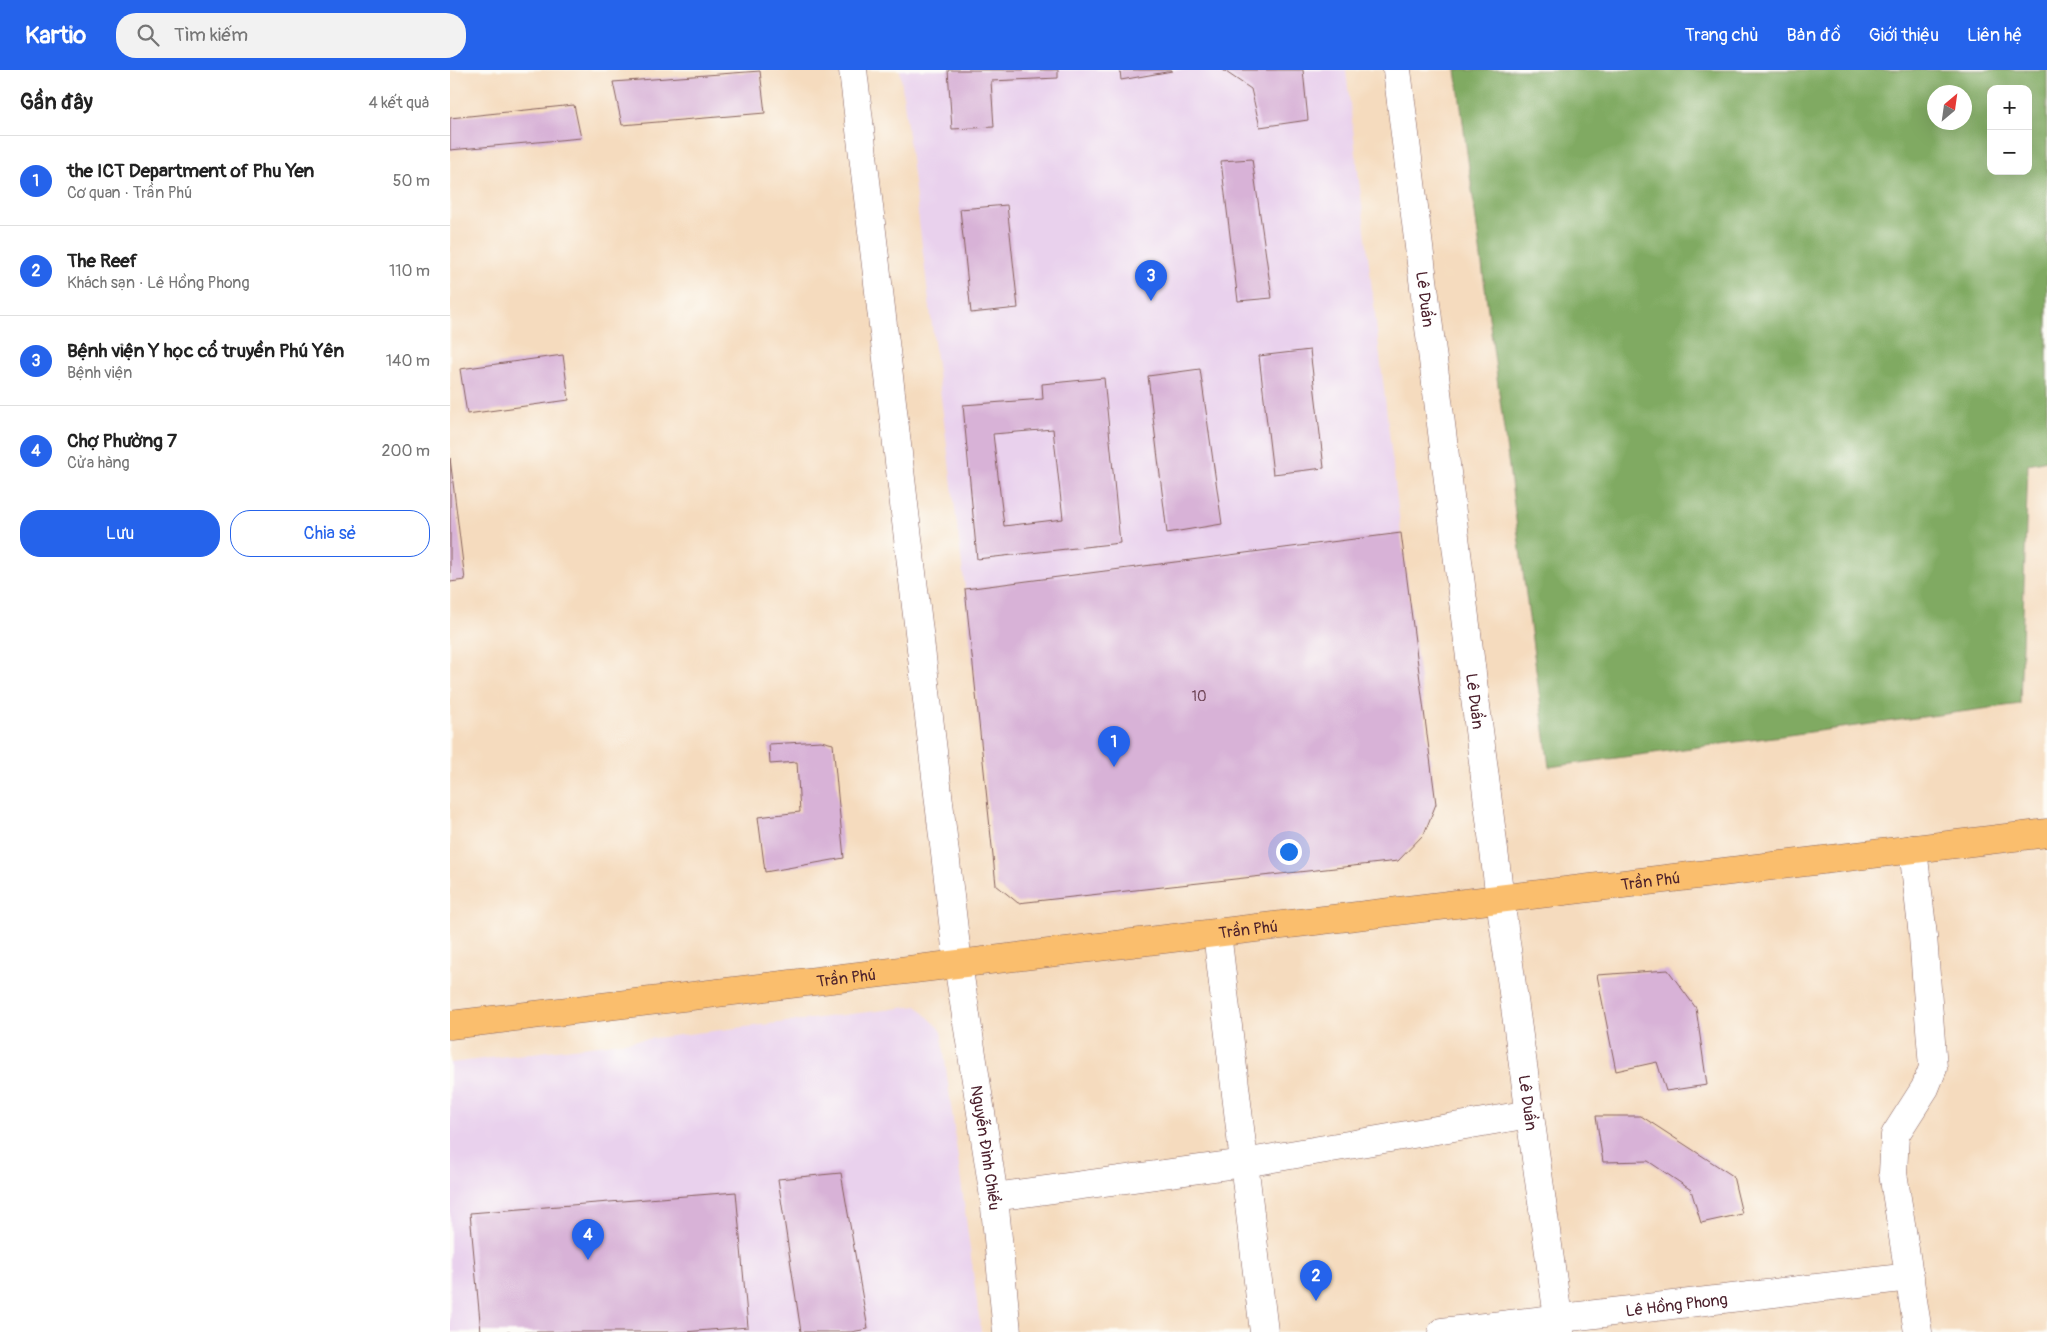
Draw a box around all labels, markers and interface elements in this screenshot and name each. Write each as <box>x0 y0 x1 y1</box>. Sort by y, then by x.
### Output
search box <box>116 13 466 58</box>
text: Kartio <box>25 21 86 50</box>
icon: search <box>134 21 162 49</box>
text: Tìm kiếm <box>174 23 248 47</box>
text: Trang chủ <box>1685 24 1759 47</box>
text: Bản đồ <box>1787 24 1841 47</box>
text: Giới thiệu <box>1869 24 1939 47</box>
text: Liên hệ <box>1967 24 2022 47</box>
north arrow <box>1927 85 1972 130</box>
map controls <box>1987 85 2032 175</box>
button: + <box>1987 85 2032 130</box>
text: Gần đây <box>20 89 93 116</box>
text: 4 kết quả <box>368 93 430 113</box>
button: − <box>1987 130 2032 175</box>
text: the ICT Department of Phu Yen <box>67 159 314 183</box>
text: 1 <box>33 171 39 191</box>
text: 50 m <box>393 171 430 191</box>
text: Cơ quan · Trần Phú <box>67 183 192 203</box>
text: The Reef <box>67 249 137 273</box>
pin: 3 <box>1135 260 1167 301</box>
text: 2 <box>32 261 40 281</box>
text: 110 m <box>389 261 430 281</box>
street label: Lê Duẩn <box>1411 270 1438 328</box>
text: Khách sạn · Lê Hồng Phong <box>67 273 249 293</box>
text: Bệnh viện Y học cổ truyền Phú Yên <box>67 339 344 363</box>
text: 3 <box>32 351 40 371</box>
text: 140 m <box>386 351 430 371</box>
text: Bệnh viện <box>67 363 132 383</box>
text: Chợ Phường 7 <box>67 429 177 453</box>
text: 4 <box>31 441 41 461</box>
text: 200 m <box>382 441 430 461</box>
text: Cửa hàng <box>67 453 130 473</box>
button: Lưu <box>20 510 220 557</box>
button: Chia sẻ <box>230 510 430 557</box>
street label: Lê Duẩn <box>1461 672 1488 730</box>
house number: 10 <box>1191 688 1207 705</box>
pin: 1 <box>1098 726 1130 767</box>
your location <box>1276 839 1302 865</box>
street label: Trần Phú <box>1620 868 1681 895</box>
street label: Trần Phú <box>1218 917 1279 944</box>
street label: Trần Phú <box>815 965 877 992</box>
street label: Lê Duẩn <box>1513 1074 1541 1132</box>
street label: Nguyễn Đình Chiểu <box>966 1084 1004 1211</box>
pin: 4 <box>572 1219 604 1260</box>
pin: 2 <box>1300 1260 1332 1301</box>
street label: Lê Hồng Phong <box>1624 1290 1729 1321</box>

